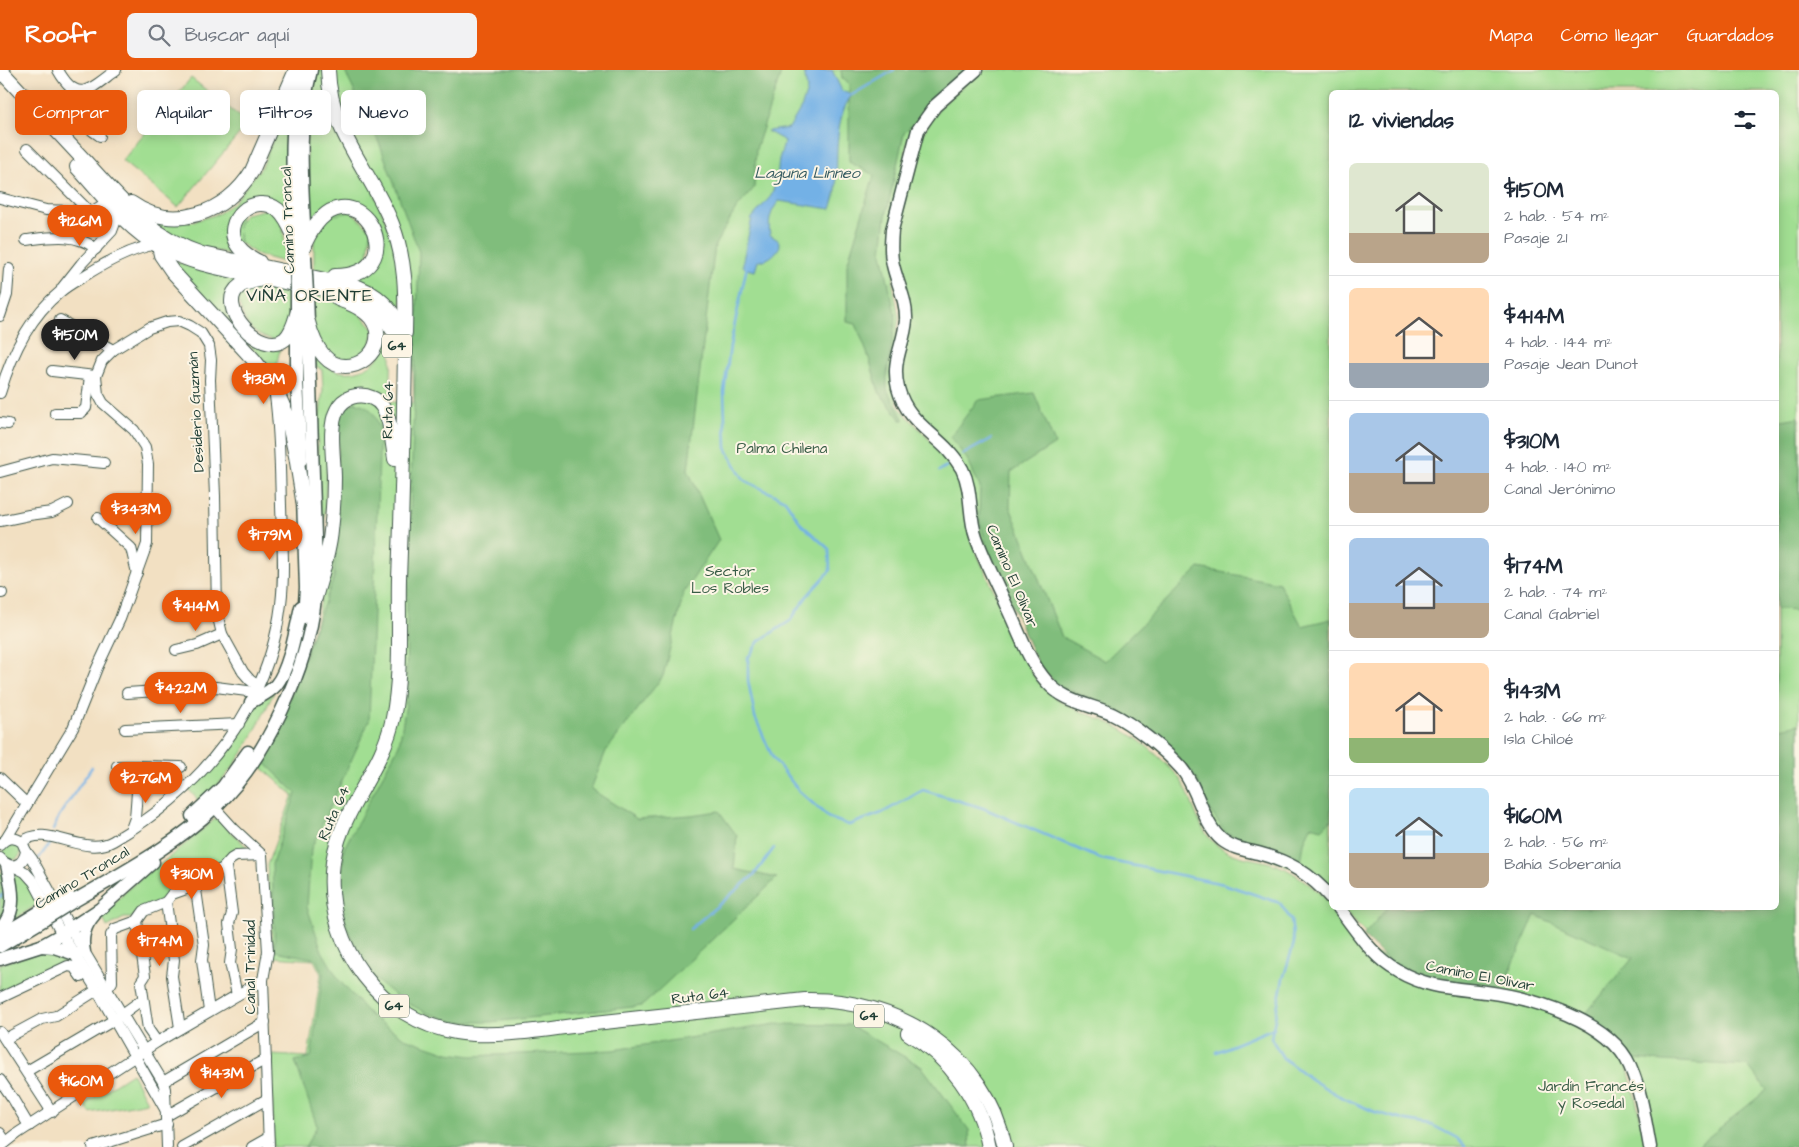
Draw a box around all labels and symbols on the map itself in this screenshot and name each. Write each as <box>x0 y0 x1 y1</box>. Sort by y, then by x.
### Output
water label: Laguna Linneo <box>754 162 861 185</box>
street label: Camino Troncal <box>276 166 300 274</box>
pin: $126M <box>45 204 115 247</box>
district label: VIÑA ORIENTE <box>246 283 374 308</box>
pin: $150M <box>40 318 110 361</box>
road number: 64 <box>382 334 412 358</box>
street label: Desiderio Guzmán <box>182 351 210 473</box>
pin: $138M <box>229 362 299 405</box>
street label: Ruta 64 <box>377 381 399 439</box>
park label: Palma Chilena <box>737 438 828 459</box>
pin: $343M <box>101 492 171 535</box>
pin: $179M <box>235 518 305 561</box>
street label: Camino El Olivar <box>981 521 1043 631</box>
park label: Sector Los Robles <box>691 561 769 599</box>
pin: $414M <box>161 590 231 632</box>
pin: $422M <box>146 672 216 714</box>
pin: $276M <box>111 762 181 804</box>
street label: Ruta 64 <box>313 782 355 844</box>
street label: Camino Troncal <box>31 841 133 915</box>
pin: $310M <box>157 858 227 900</box>
street label: Canal Trinidad <box>240 919 261 1014</box>
pin: $174M <box>125 924 195 967</box>
street label: Camino El Olivar <box>1424 955 1536 997</box>
street label: Ruta 64 <box>670 982 730 1010</box>
road number: 64 <box>379 994 409 1018</box>
road number: 64 <box>854 1004 884 1028</box>
pin: $143M <box>187 1056 257 1099</box>
pin: $160M <box>46 1064 116 1107</box>
park label: Jardín Francés y Rosedal <box>1538 1076 1645 1115</box>

